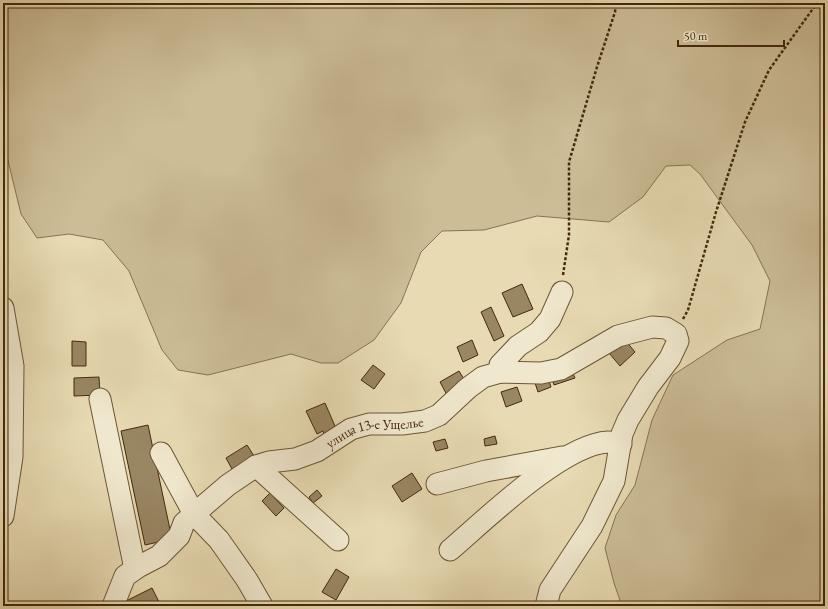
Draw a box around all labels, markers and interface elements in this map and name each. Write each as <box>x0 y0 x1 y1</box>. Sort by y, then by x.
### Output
scale bar <box>678 22 784 48</box>
text: 50 m <box>684 28 708 44</box>
street label: улица 13-е Ущелье <box>322 412 425 452</box>

